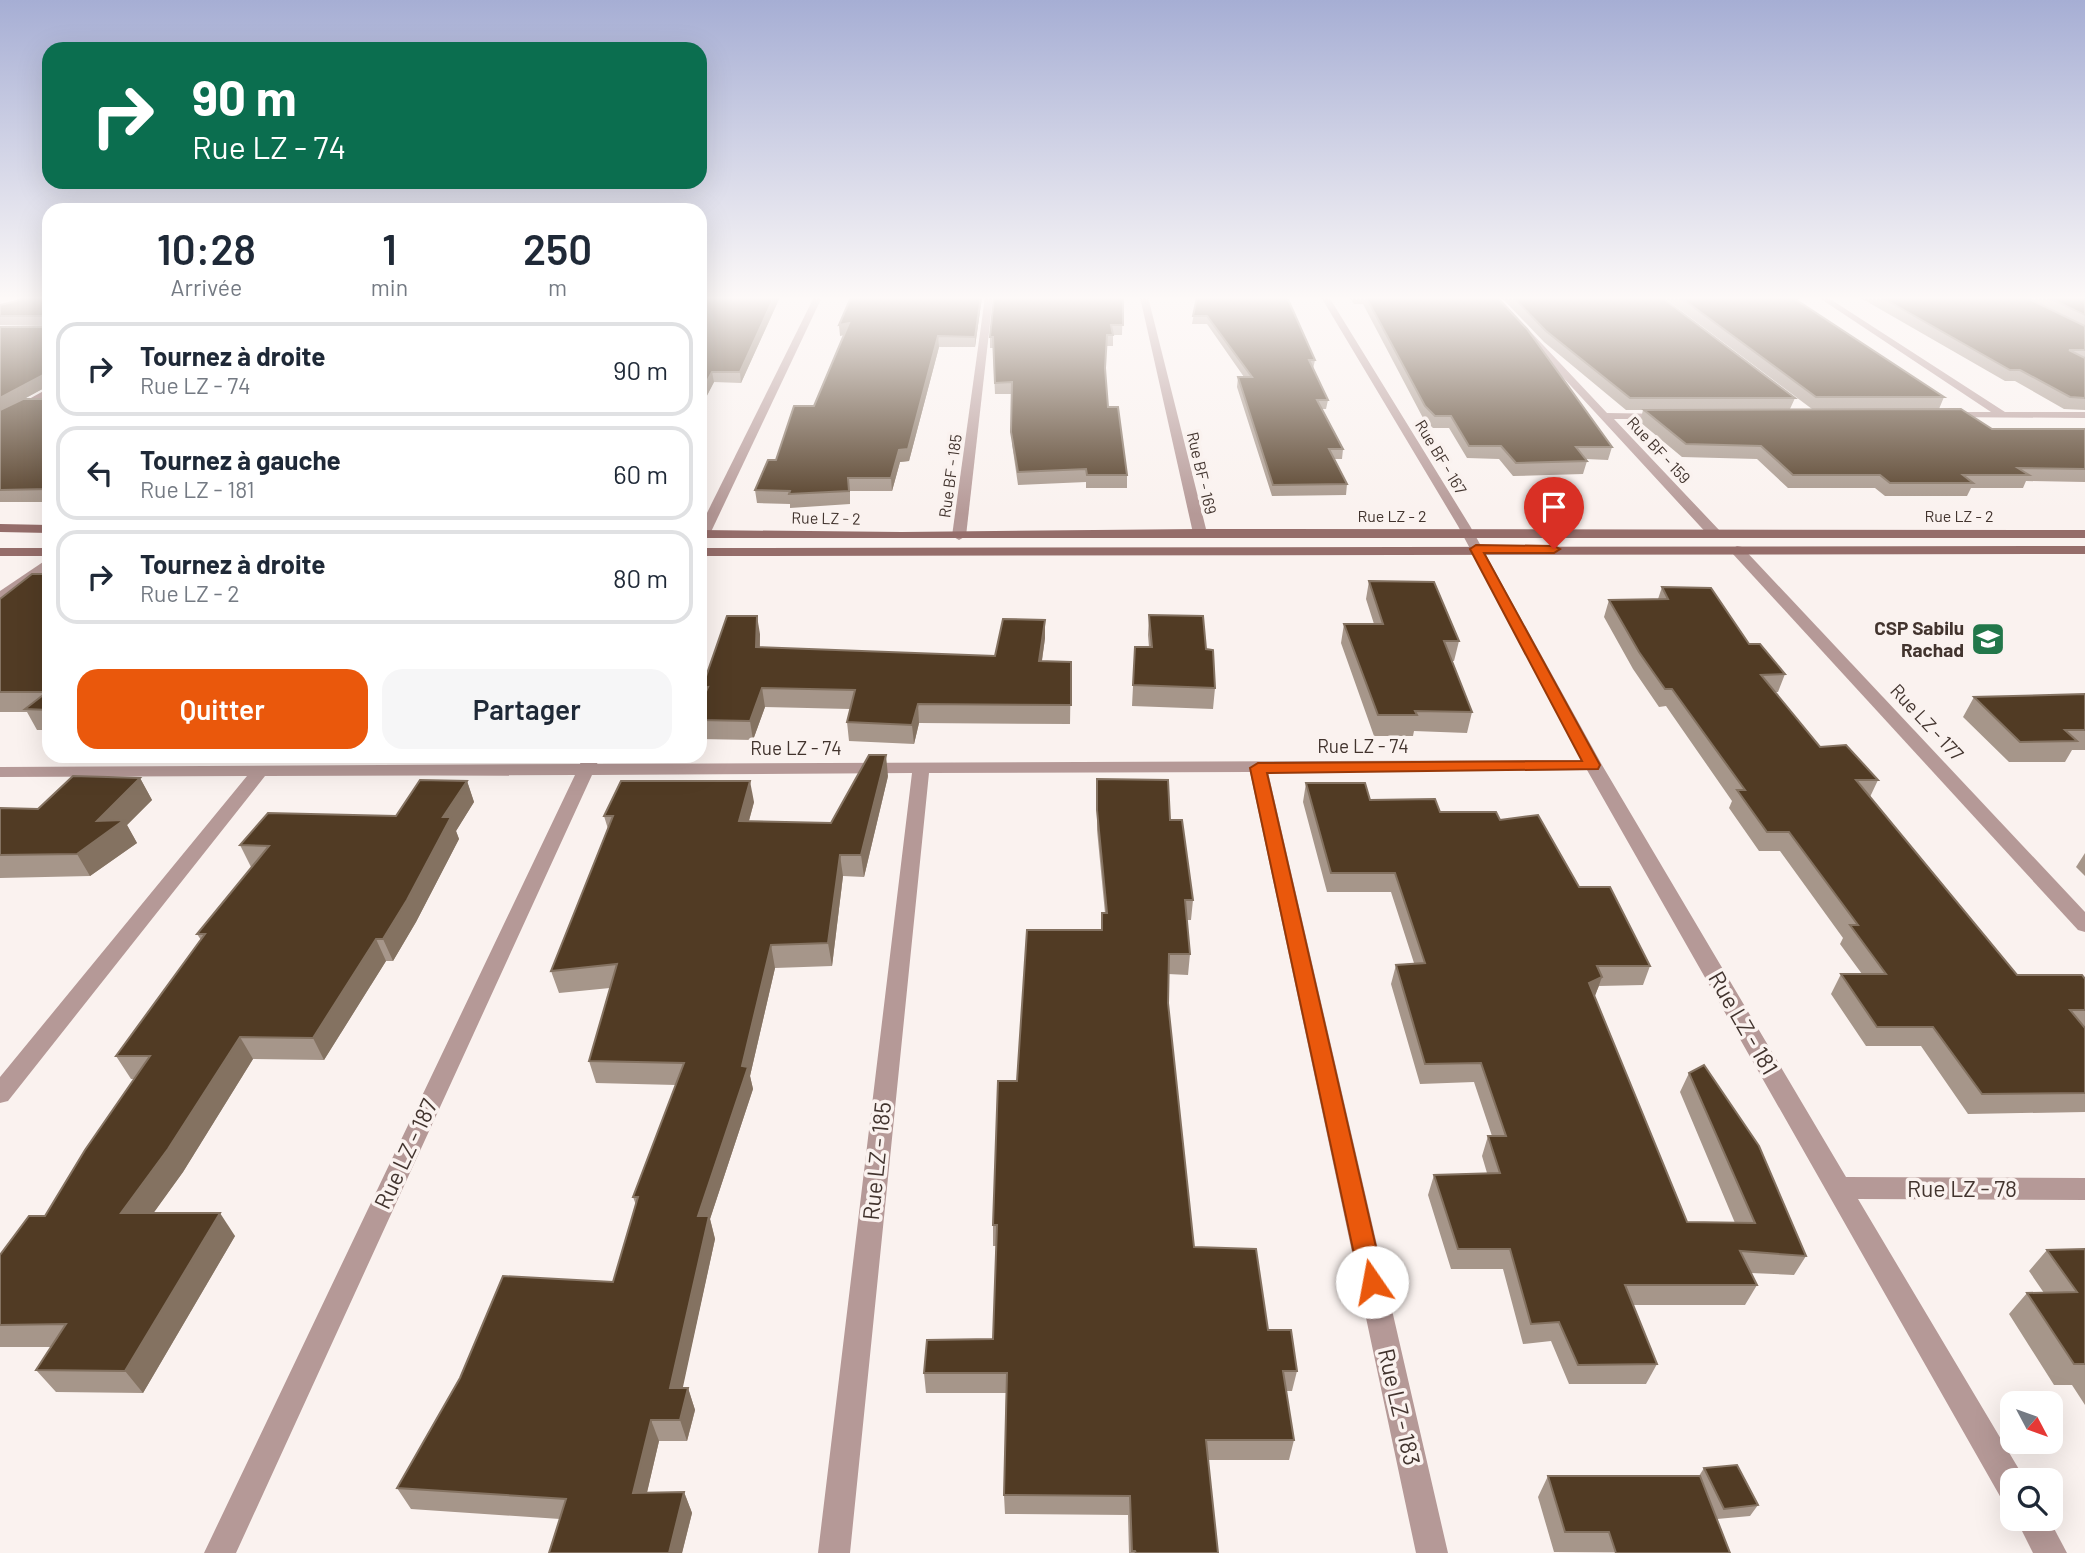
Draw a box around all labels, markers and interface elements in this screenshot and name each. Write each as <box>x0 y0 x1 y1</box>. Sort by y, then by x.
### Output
text: 90 m <box>192 67 297 126</box>
icon: right <box>77 70 168 161</box>
text: Rue LZ - 74 <box>192 127 346 165</box>
text: 10:28 <box>157 223 256 273</box>
text: 1 <box>382 223 397 273</box>
text: 250 <box>523 223 592 273</box>
text: Arrivée <box>171 273 242 301</box>
text: min <box>371 273 408 301</box>
text: m <box>548 273 567 301</box>
text: Tournez à droite <box>140 340 325 371</box>
icon: right <box>81 350 119 388</box>
text: 90 m <box>613 354 668 385</box>
text: Rue LZ - 74 <box>140 371 251 399</box>
street label: Rue BF - 159 <box>1624 412 1695 487</box>
street label: Rue BF - 167 <box>1412 416 1471 498</box>
street label: Rue BF - 169 <box>1184 430 1221 516</box>
street label: Rue BF - 185 <box>934 433 965 519</box>
text: Tournez à gauche <box>140 444 341 475</box>
icon: left <box>81 454 119 492</box>
text: 60 m <box>613 458 668 489</box>
text: Rue LZ - 181 <box>140 475 255 503</box>
pin <box>1524 477 1584 549</box>
icon: arrive <box>1535 488 1573 526</box>
street label: Rue LZ - 2 <box>1357 506 1427 525</box>
street label: Rue LZ - 2 <box>1924 506 1994 525</box>
street label: Rue LZ - 2 <box>791 507 861 528</box>
text: Tournez à droite <box>140 548 325 579</box>
icon: right <box>81 558 119 596</box>
text: 80 m <box>613 562 668 593</box>
text: Rue LZ - 2 <box>140 579 240 607</box>
place label: CSP Sabilu Rachad <box>1874 616 1964 661</box>
school or university icon: CSP Sabilu Rachad <box>1969 620 2007 658</box>
button: Quitter <box>77 669 368 749</box>
button: Partager <box>382 669 672 749</box>
street label: Rue LZ - 177 <box>1886 678 1969 765</box>
street label: Rue LZ - 74 <box>1317 734 1409 757</box>
street label: Rue LZ - 74 <box>750 736 842 759</box>
street label: Rue LZ - 181 <box>1703 966 1785 1079</box>
street label: Rue LZ - 187 <box>367 1094 443 1213</box>
street label: Rue LZ - 185 <box>856 1100 896 1222</box>
street label: Rue LZ - 78 <box>1907 1174 2017 1202</box>
position arrow <box>1335 1245 1409 1319</box>
street label: Rue LZ - 183 <box>1373 1346 1427 1468</box>
north arrow <box>2000 1391 2063 1454</box>
map controls <box>2000 1391 2063 1531</box>
button: search <box>2000 1468 2063 1531</box>

